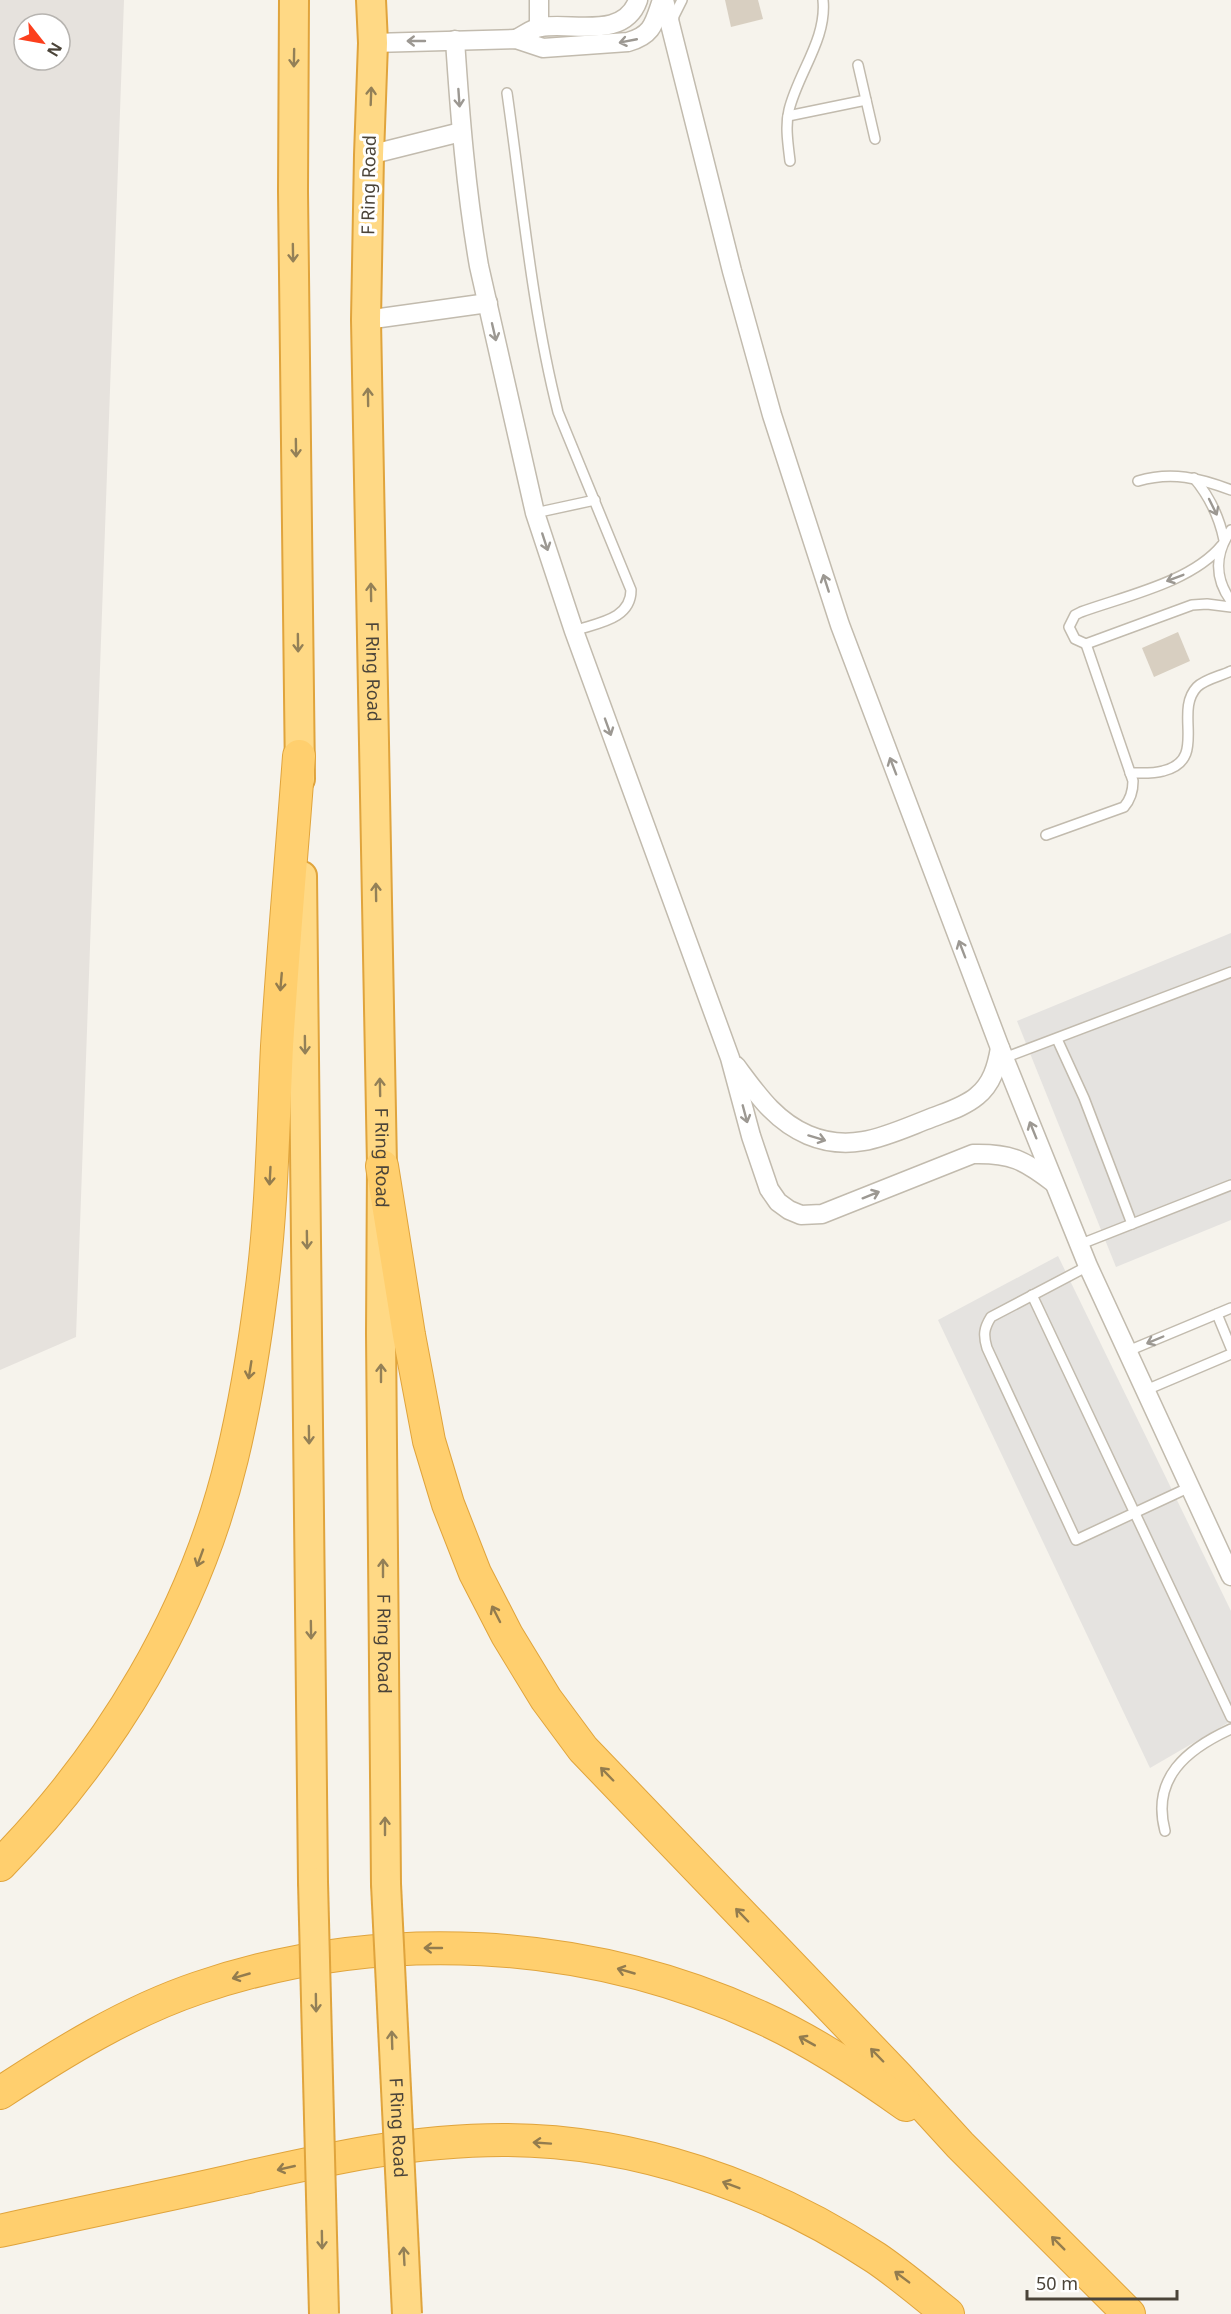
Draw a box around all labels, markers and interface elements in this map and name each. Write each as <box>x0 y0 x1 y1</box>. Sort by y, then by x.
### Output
north arrow <box>12 12 72 72</box>
one-way arrow <box>406 36 426 47</box>
one-way arrow <box>618 36 638 47</box>
text: N <box>42 38 68 61</box>
one-way arrow <box>288 48 300 68</box>
one-way arrow <box>366 87 377 107</box>
one-way arrow <box>454 88 465 108</box>
street label: F Ring Road <box>355 135 381 235</box>
one-way arrow <box>288 243 299 263</box>
one-way arrow <box>489 323 501 342</box>
one-way arrow <box>362 387 374 407</box>
one-way arrow <box>290 438 302 458</box>
one-way arrow <box>1208 497 1220 515</box>
one-way arrow <box>540 532 551 551</box>
one-way arrow <box>1166 573 1185 584</box>
one-way arrow <box>820 574 831 593</box>
one-way arrow <box>365 582 377 602</box>
street label: F Ring Road <box>361 622 387 722</box>
one-way arrow <box>292 633 304 653</box>
one-way arrow <box>603 717 614 736</box>
one-way arrow <box>887 757 898 776</box>
one-way arrow <box>371 882 382 902</box>
one-way arrow <box>956 940 967 958</box>
one-way arrow <box>276 971 287 991</box>
one-way arrow <box>299 1035 311 1055</box>
one-way arrow <box>375 1077 386 1097</box>
one-way arrow <box>740 1104 751 1123</box>
street label: F Ring Road <box>370 1107 395 1208</box>
one-way arrow <box>1027 1122 1038 1140</box>
one-way arrow <box>807 1133 826 1144</box>
one-way arrow <box>265 1166 276 1186</box>
one-way arrow <box>861 1188 880 1199</box>
one-way arrow <box>301 1230 313 1250</box>
one-way arrow <box>1146 1335 1164 1346</box>
one-way arrow <box>244 1360 255 1380</box>
one-way arrow <box>375 1363 387 1383</box>
one-way arrow <box>303 1425 314 1445</box>
one-way arrow <box>194 1548 205 1567</box>
one-way arrow <box>377 1558 389 1578</box>
street label: F Ring Road <box>372 1594 397 1694</box>
one-way arrow <box>490 1606 502 1624</box>
one-way arrow <box>305 1620 316 1640</box>
one-way arrow <box>600 1767 614 1782</box>
one-way arrow <box>379 1816 391 1836</box>
one-way arrow <box>735 1907 749 1922</box>
one-way arrow <box>423 1942 443 1954</box>
one-way arrow <box>617 1965 636 1976</box>
one-way arrow <box>232 1970 251 1982</box>
one-way arrow <box>310 1993 322 2013</box>
one-way arrow <box>387 2030 398 2050</box>
one-way arrow <box>799 2035 816 2047</box>
one-way arrow <box>870 2048 884 2063</box>
street label: F Ring Road <box>384 2077 413 2178</box>
one-way arrow <box>532 2137 552 2148</box>
one-way arrow <box>277 2163 296 2175</box>
one-way arrow <box>722 2178 741 2189</box>
one-way arrow <box>316 2230 328 2250</box>
one-way arrow <box>1050 2235 1065 2250</box>
one-way arrow <box>398 2246 409 2266</box>
scale bar <box>1027 2263 1177 2301</box>
one-way arrow <box>894 2271 910 2284</box>
text: 50 m <box>1036 2271 1078 2295</box>

